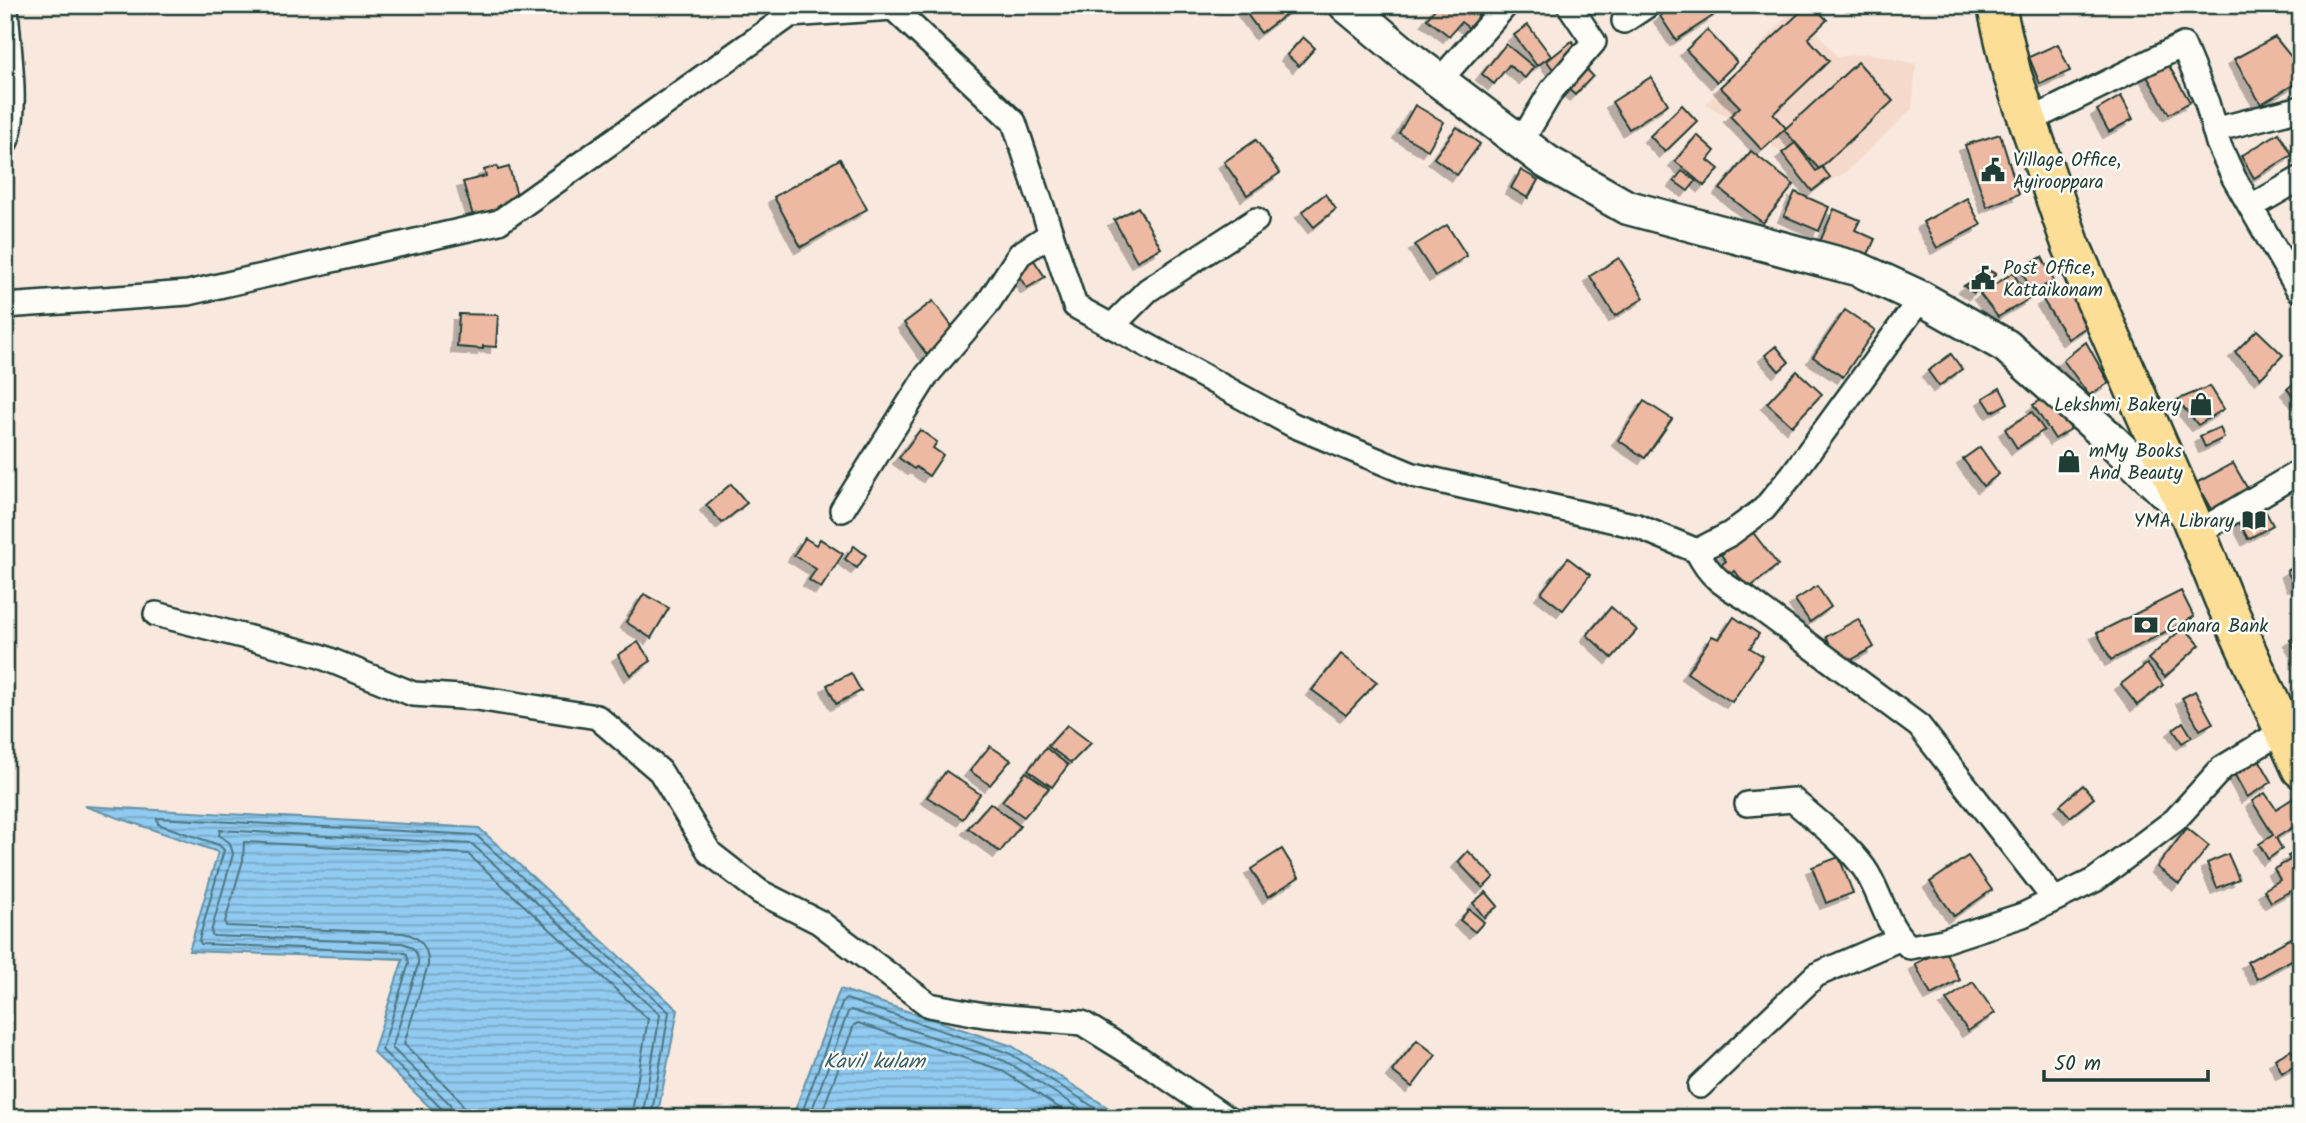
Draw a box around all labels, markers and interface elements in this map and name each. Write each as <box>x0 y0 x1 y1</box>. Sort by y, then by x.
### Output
place label: Village Office, Ayirooppara <box>2013 146 2121 198</box>
public building icon: Village Office, Ayirooppara <box>1979 156 2007 184</box>
place label: Post Office, Kattaikonam <box>2003 254 2103 306</box>
public building icon: Post Office, Kattaikonam <box>1969 264 1997 292</box>
shop icon: Lekshmi Bakery <box>2187 390 2215 418</box>
place label: Lekshmi Bakery <box>2054 391 2182 421</box>
place label: mMy Books And Beauty <box>2089 437 2184 489</box>
shop icon: mMy Books And Beauty <box>2055 447 2083 475</box>
library icon: YMA Library <box>2240 506 2268 534</box>
place label: YMA Library <box>2134 507 2235 537</box>
bank icon: Canara Bank <box>2132 611 2160 639</box>
place label: Canara Bank <box>2166 612 2268 642</box>
scale bar <box>2044 1039 2208 1083</box>
water label: Kavil kulam <box>823 1046 927 1079</box>
text: 50 m <box>2054 1048 2101 1081</box>

